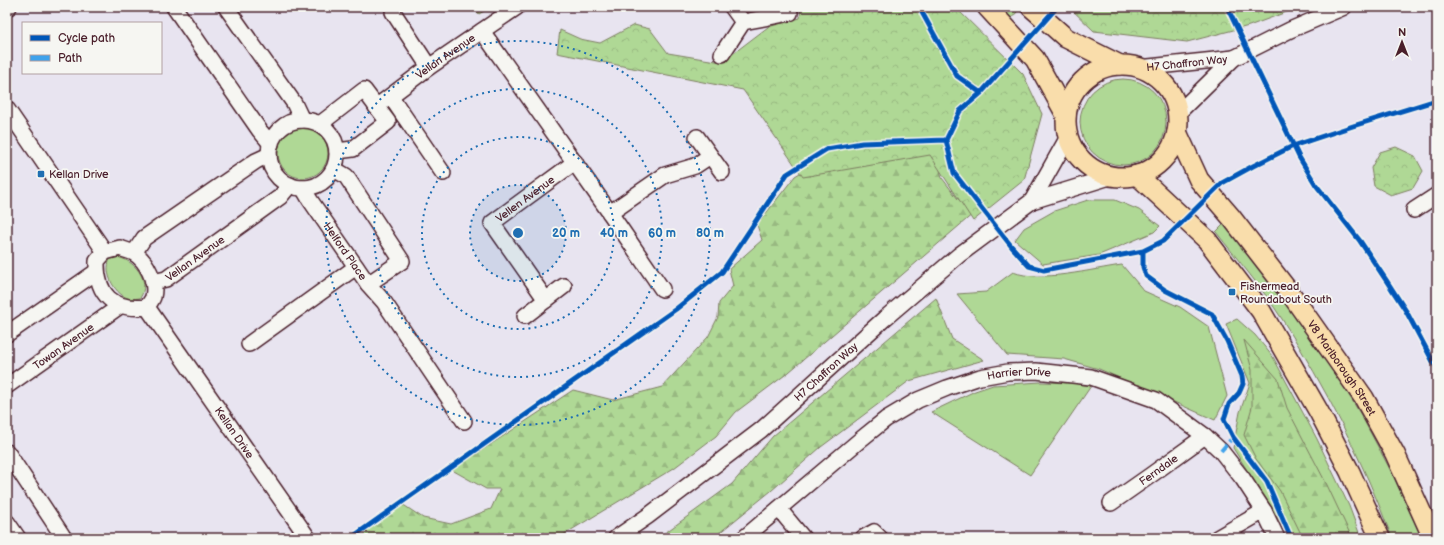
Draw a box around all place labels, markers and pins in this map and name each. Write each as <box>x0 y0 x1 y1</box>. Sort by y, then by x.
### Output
place label: Kellan Drive <box>49 168 109 181</box>
marker: Kellan Drive <box>36 169 46 179</box>
centre of rings <box>511 226 525 240</box>
place label: Fishermead Roundabout South <box>1240 280 1332 306</box>
marker: Fishermead Roundabout South <box>1227 287 1237 297</box>

